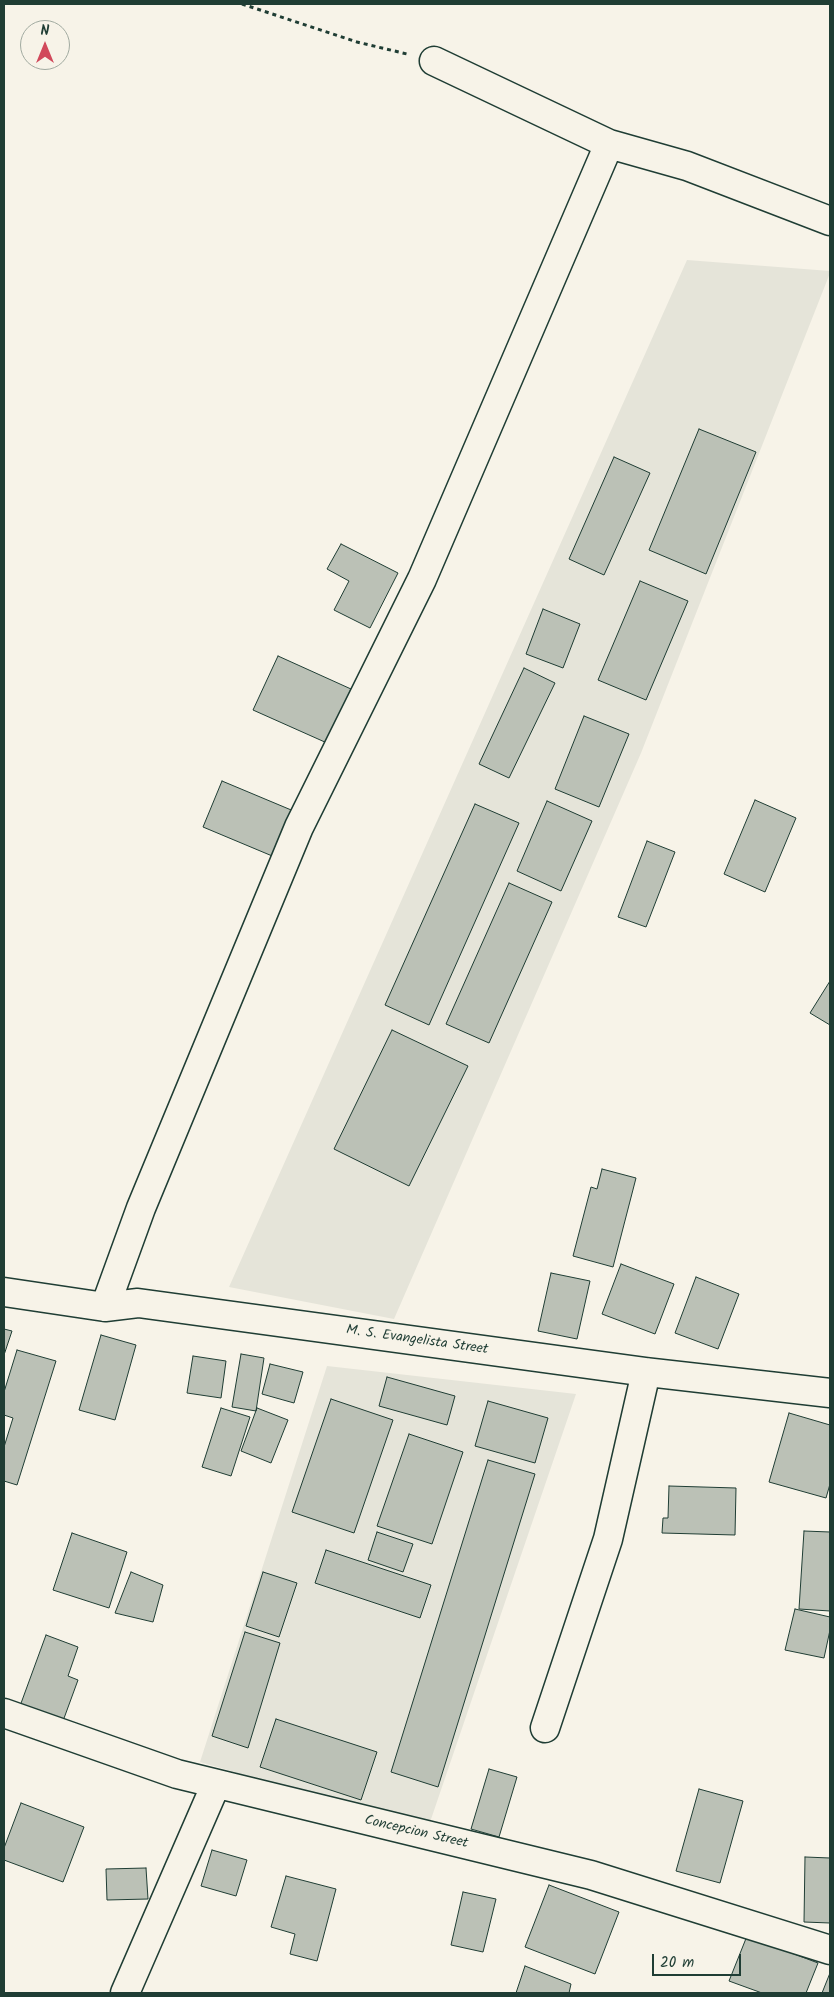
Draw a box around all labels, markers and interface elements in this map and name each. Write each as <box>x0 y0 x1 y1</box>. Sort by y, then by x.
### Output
north arrow <box>20 20 70 70</box>
text: N <box>41 20 49 42</box>
street label: M. S. Evangelista Street <box>345 1323 489 1359</box>
street label: Concepcion Street <box>363 1813 469 1853</box>
scale bar <box>654 1944 743 1976</box>
text: 20 m <box>660 1951 694 1975</box>

